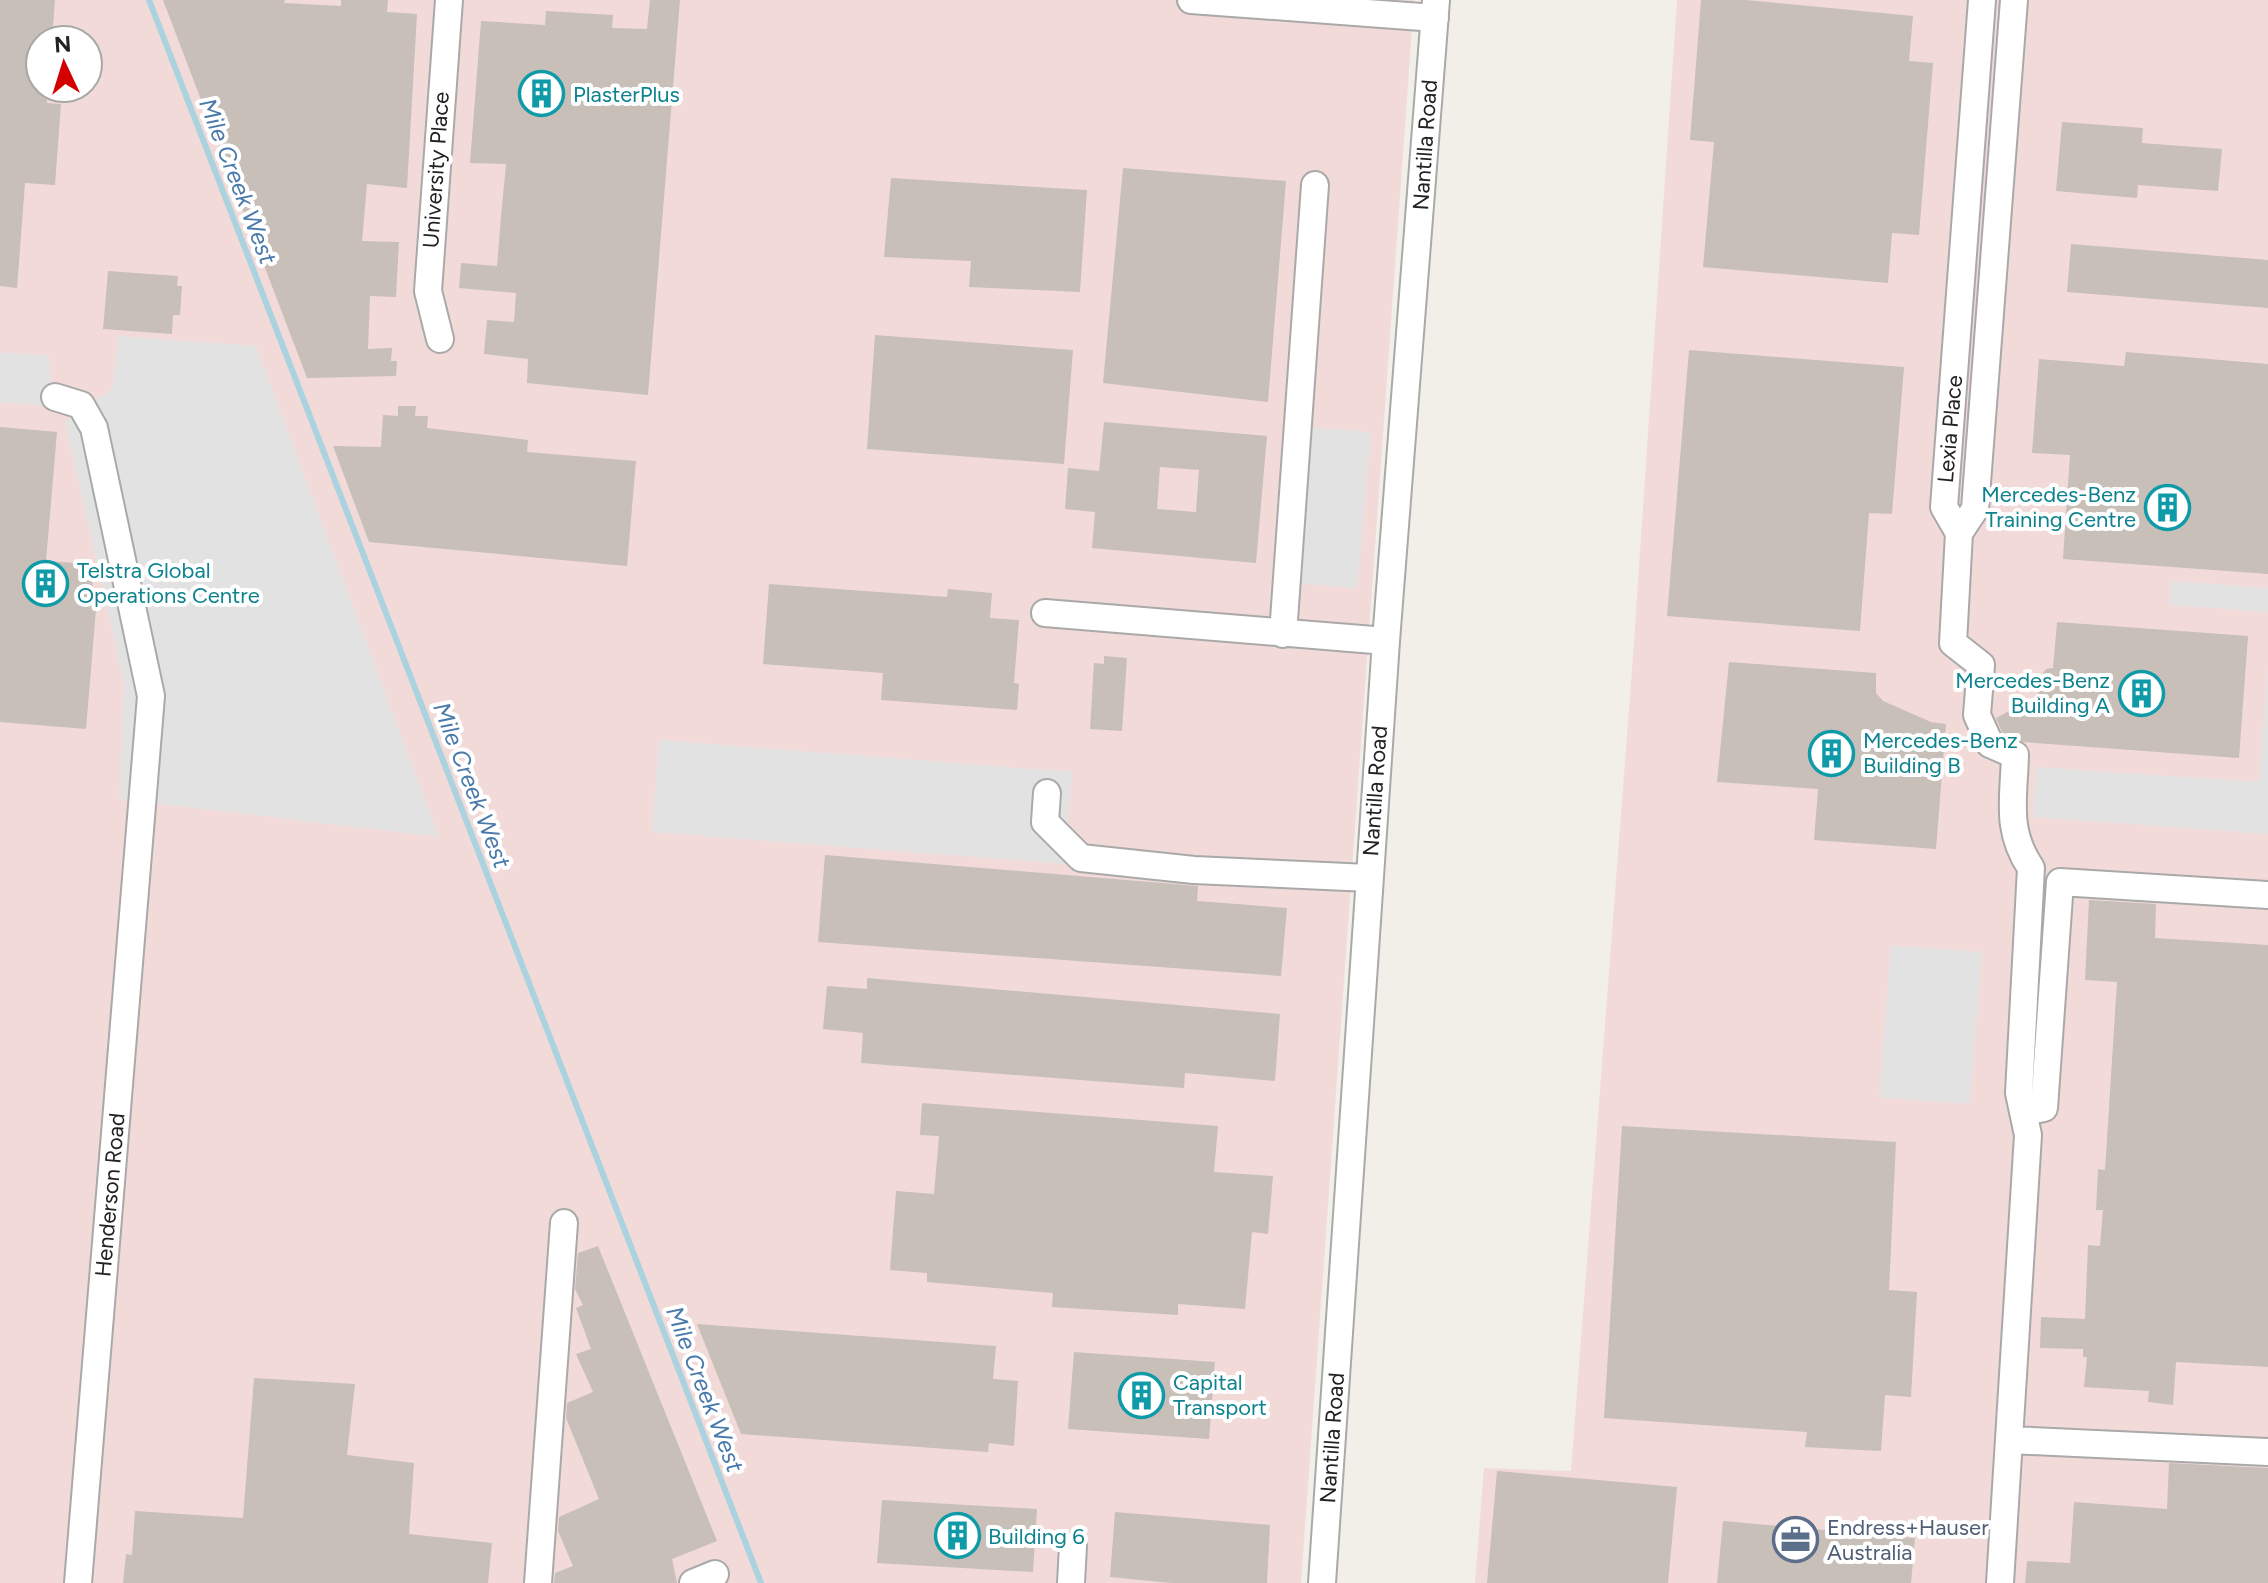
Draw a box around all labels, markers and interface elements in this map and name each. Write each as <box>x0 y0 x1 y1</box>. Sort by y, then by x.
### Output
north arrow <box>24 24 104 104</box>
text: N <box>53 30 72 59</box>
building icon: PlasterPlus <box>518 70 566 118</box>
street label: Nantilla Road <box>1407 79 1443 211</box>
place label: PlasterPlus <box>573 81 680 108</box>
street label: University Place <box>417 91 455 249</box>
water label: Mile Creek West <box>193 94 283 269</box>
street label: Lexia Place <box>1932 374 1968 484</box>
place label: Mercedes-Benz Training Centre <box>1981 481 2136 533</box>
building icon: Mercedes-Benz Training Centre <box>2143 483 2191 531</box>
place label: Telstra Global Operations Centre <box>77 557 260 609</box>
building icon: Telstra Global Operations Centre <box>22 559 70 607</box>
place label: Mercedes-Benz Building A <box>1955 667 2110 719</box>
building icon: Mercedes-Benz Building A <box>2117 669 2165 717</box>
water label: Mile Creek West <box>427 698 517 873</box>
street label: Nantilla Road <box>1357 725 1393 857</box>
place label: Mercedes-Benz Building B <box>1863 727 2018 779</box>
building icon: Mercedes-Benz Building B <box>1808 729 1856 777</box>
street label: Henderson Road <box>89 1112 131 1278</box>
water label: Mile Creek West <box>660 1302 750 1477</box>
place label: Capital Transport <box>1173 1369 1267 1421</box>
building icon: Capital Transport <box>1118 1371 1166 1419</box>
street label: Nantilla Road <box>1314 1372 1350 1504</box>
building icon: Building 6 <box>933 1512 981 1560</box>
place label: Endress+Hauser Australia <box>1827 1514 1989 1566</box>
office icon: Endress+Hauser Australia <box>1772 1516 1820 1564</box>
place label: Building 6 <box>988 1523 1085 1550</box>

